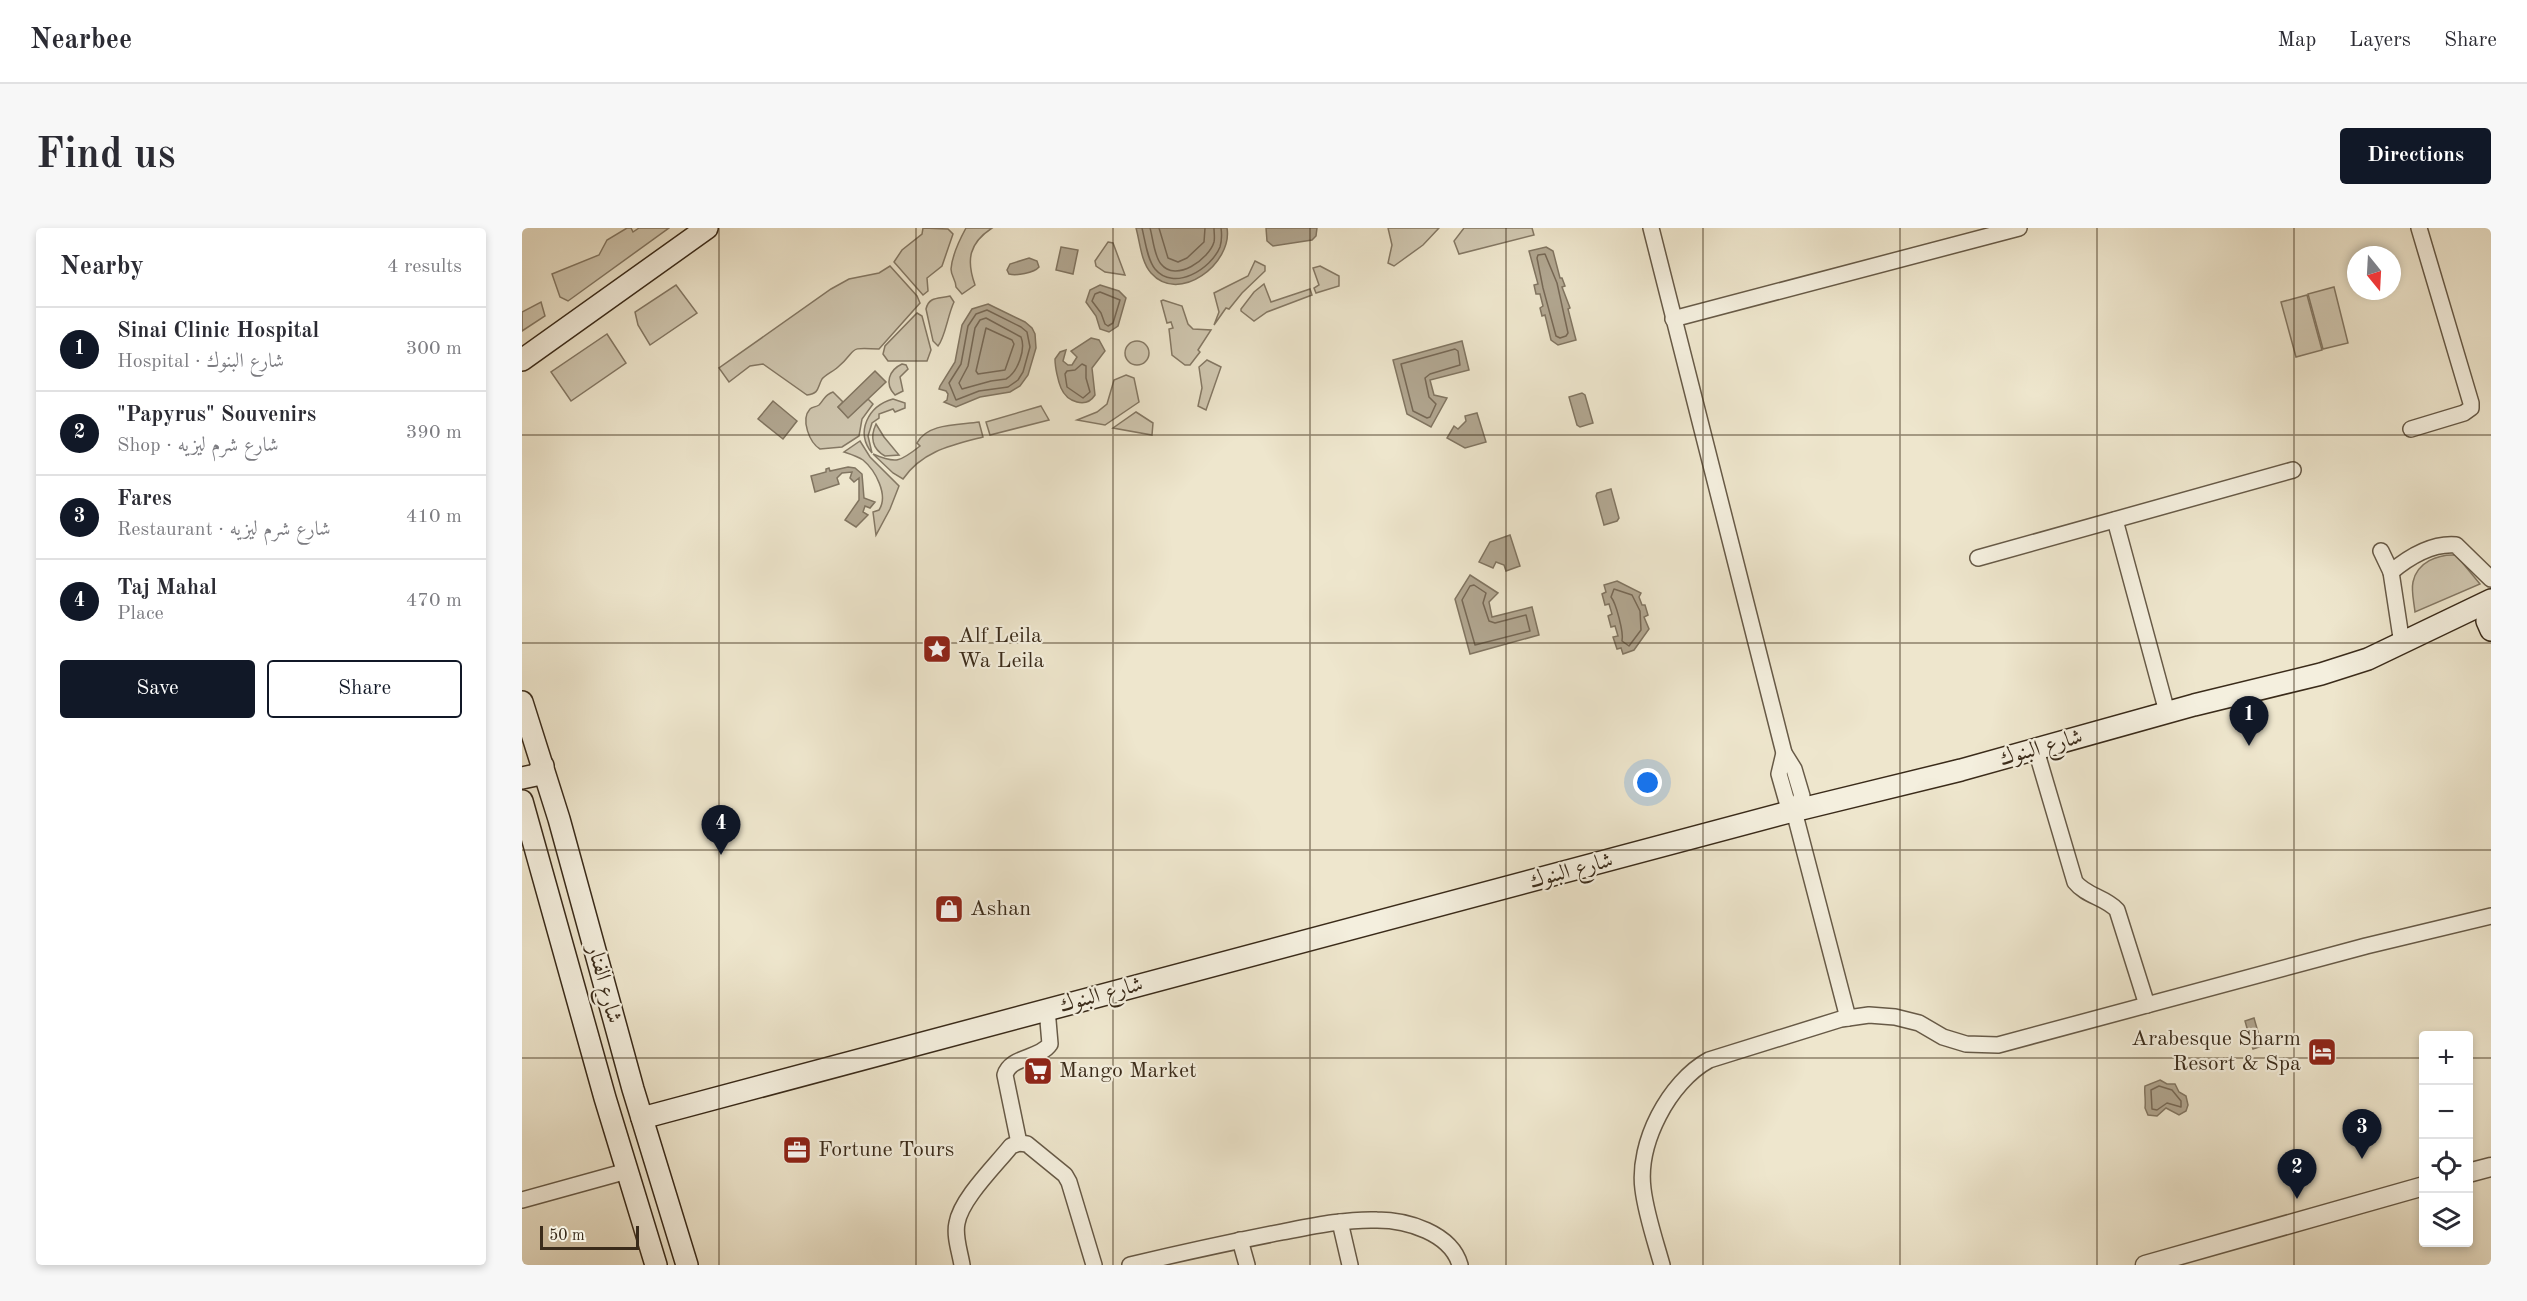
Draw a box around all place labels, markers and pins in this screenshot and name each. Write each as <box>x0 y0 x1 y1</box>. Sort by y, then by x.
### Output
place label: Alf Leila Wa Leila <box>958 625 1045 672</box>
place icon: Alf Leila Wa Leila <box>921 633 953 665</box>
pin: 1 <box>2230 696 2268 746</box>
pin: 4 <box>702 806 740 855</box>
shop icon: Ashan <box>933 893 965 925</box>
place label: Ashan <box>970 898 1031 920</box>
place label: Arabesque Sharm Resort & Spa <box>2131 1028 2301 1075</box>
hotel icon: Arabesque Sharm Resort & Spa <box>2306 1036 2338 1068</box>
supermarket icon: Mango Market <box>1022 1055 1054 1087</box>
place label: Mango Market <box>1059 1060 1197 1082</box>
pin: 3 <box>2342 1110 2382 1159</box>
office icon: Fortune Tours <box>781 1134 813 1166</box>
place label: Fortune Tours <box>818 1139 954 1161</box>
pin: 2 <box>2278 1150 2316 1199</box>

